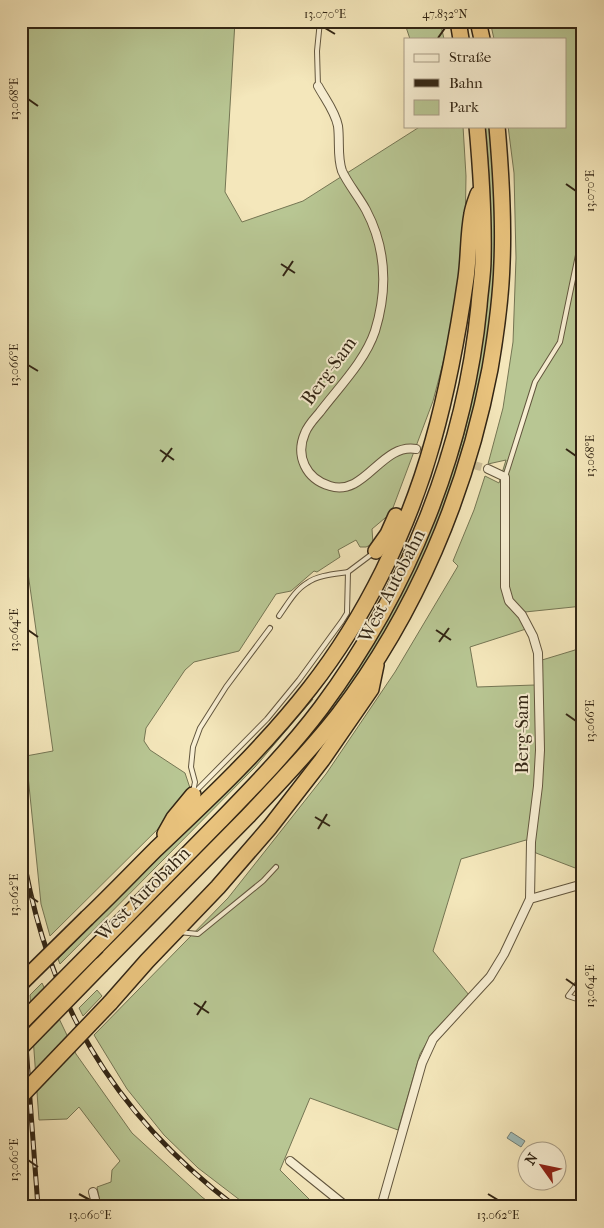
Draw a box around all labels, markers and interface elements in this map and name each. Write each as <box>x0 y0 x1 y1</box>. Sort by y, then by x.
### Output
text: 13.070°E <box>304 7 346 21</box>
text: 47.832°N <box>422 7 468 21</box>
legend <box>404 38 566 128</box>
text: Straße <box>449 48 492 66</box>
text: Bahn <box>449 74 483 92</box>
text: 13.068°E <box>7 78 21 120</box>
text: Park <box>449 98 479 116</box>
text: 13.070°E <box>583 170 597 212</box>
street label: Berg-Sam <box>297 332 361 410</box>
text: 13.066°E <box>7 344 21 386</box>
text: 13.068°E <box>583 435 597 477</box>
street label: West Autobahn <box>354 526 430 647</box>
text: 13.064°E <box>7 608 21 652</box>
street label: Berg-Sam <box>511 694 533 774</box>
text: 13.066°E <box>583 700 597 742</box>
street label: West Autobahn <box>91 842 195 946</box>
text: 13.062°E <box>7 874 21 916</box>
text: 13.064°E <box>583 964 597 1008</box>
text: 13.060°E <box>7 1139 21 1181</box>
north arrow <box>516 1140 566 1190</box>
text: N <box>521 1150 542 1168</box>
text: 13.060°E <box>69 1208 111 1222</box>
text: 13.062°E <box>477 1208 519 1222</box>

